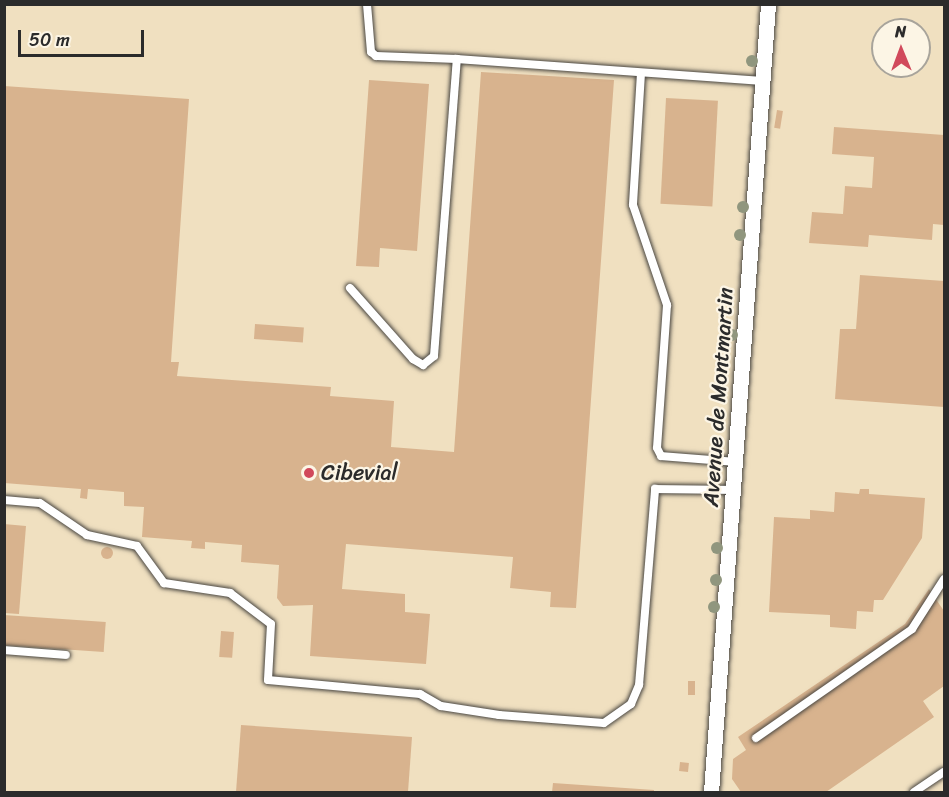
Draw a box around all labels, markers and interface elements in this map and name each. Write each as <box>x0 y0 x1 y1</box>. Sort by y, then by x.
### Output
text: N <box>895 17 907 46</box>
scale bar <box>21 18 147 56</box>
north arrow <box>871 18 931 78</box>
text: 50 m <box>29 24 70 56</box>
street label: Avenue de Montmartin <box>697 286 739 508</box>
place label: Cibevial <box>321 460 398 486</box>
marker: Cibevial <box>302 466 316 480</box>

